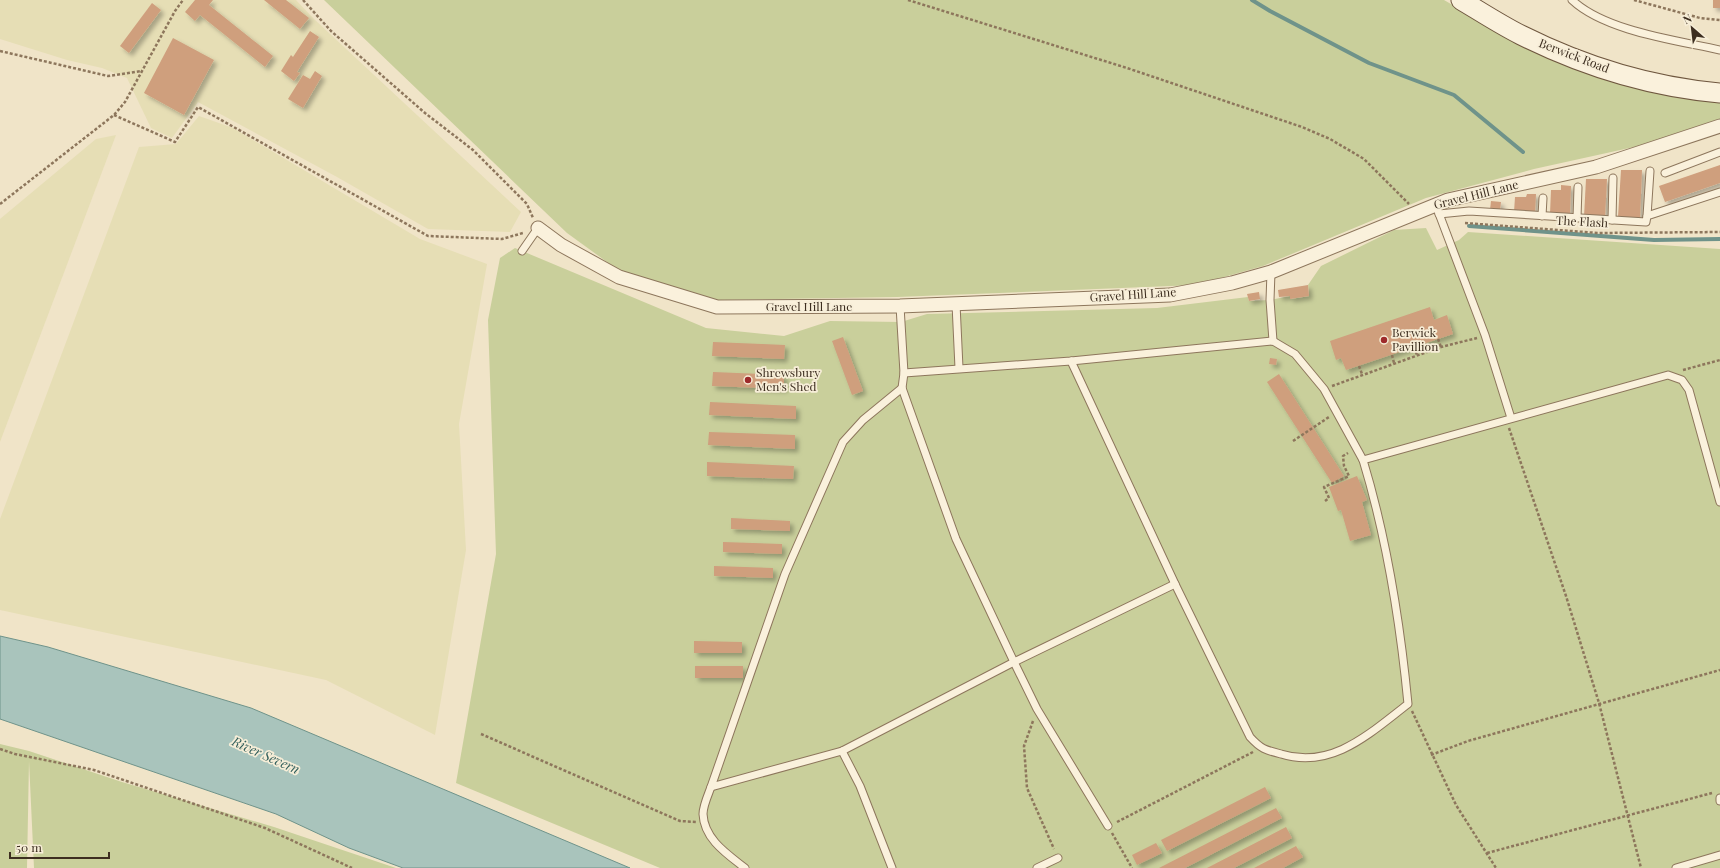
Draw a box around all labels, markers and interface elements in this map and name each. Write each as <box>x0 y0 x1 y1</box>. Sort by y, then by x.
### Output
north arrow <box>1672 8 1712 48</box>
text: N <box>1680 10 1694 27</box>
street label: Berwick Road <box>1537 34 1612 76</box>
street label: Gravel Hill Lane <box>1432 176 1520 212</box>
street label: The Flash <box>1556 212 1608 230</box>
street label: Gravel Hill Lane <box>1089 283 1177 305</box>
street label: Gravel Hill Lane <box>766 298 852 314</box>
place label: Berwick Pavillion <box>1392 324 1438 354</box>
marker: Berwick Pavillion <box>1379 335 1389 345</box>
place label: Shrewsbury Men's Shed <box>756 364 820 394</box>
marker: Shrewsbury Men's Shed <box>743 375 753 385</box>
water label: River Severn <box>229 732 303 777</box>
scale bar <box>10 834 109 860</box>
text: 50 m <box>16 839 42 855</box>

